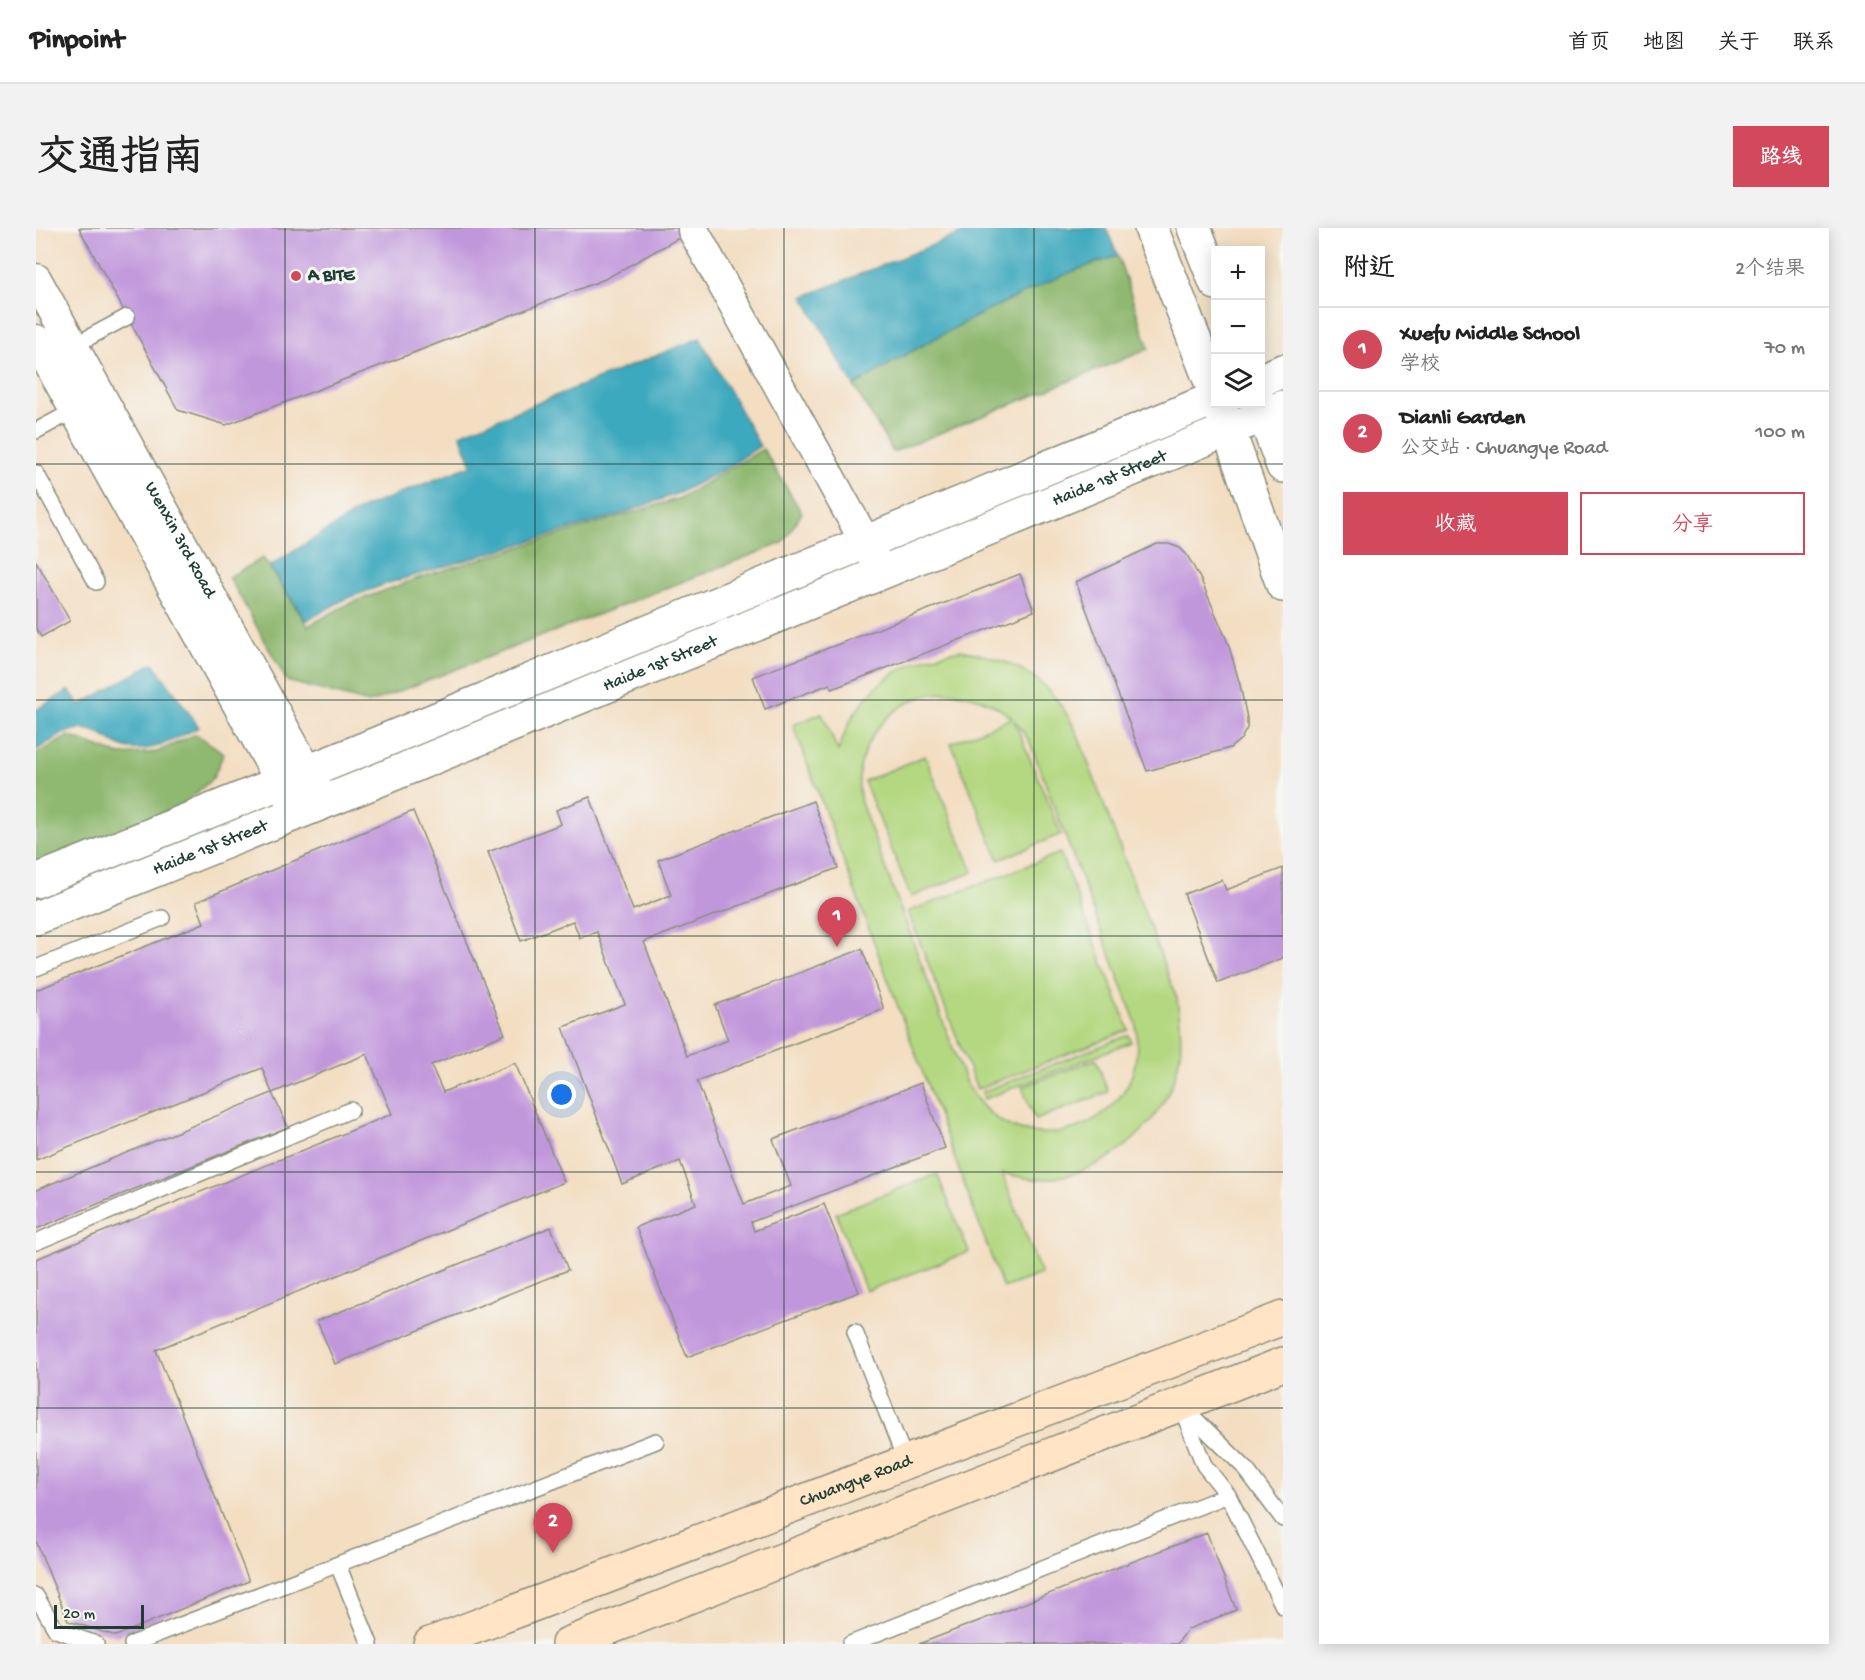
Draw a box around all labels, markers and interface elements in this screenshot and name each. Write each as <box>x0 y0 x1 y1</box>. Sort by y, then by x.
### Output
text: Pinpoint <box>30 25 124 58</box>
text: 首页 <box>1568 32 1610 57</box>
text: 地图 <box>1643 32 1685 57</box>
text: 关于 <box>1718 32 1760 57</box>
text: 联系 <box>1793 32 1835 57</box>
button: 路线 <box>1733 126 1829 187</box>
text: 交通指南 <box>36 137 204 186</box>
map controls <box>1211 246 1265 408</box>
button: + <box>1211 246 1265 300</box>
text: 附近 <box>1343 255 1395 286</box>
text: 2个结果 <box>1735 259 1805 282</box>
place label: A BITE <box>307 266 356 287</box>
marker: A BITE <box>289 269 303 283</box>
button: − <box>1211 300 1265 354</box>
text: Xuefu Middle School <box>1400 322 1580 348</box>
text: 1 <box>1358 338 1367 361</box>
text: 70 m <box>1764 338 1805 361</box>
button: layers <box>1211 354 1265 408</box>
text: 学校 <box>1400 354 1440 377</box>
text: Dianli Garden <box>1400 406 1525 432</box>
text: 2 <box>1358 422 1367 445</box>
text: 100 m <box>1755 422 1805 445</box>
text: 公交站 · Chuangye Road <box>1400 438 1607 461</box>
street label: Haide 1st Street <box>1049 445 1171 511</box>
street label: Wenxin 3rd Road <box>140 478 221 603</box>
button: 收藏 <box>1343 492 1568 555</box>
button: 分享 <box>1580 492 1805 555</box>
street label: Haide 1st Street <box>600 630 722 697</box>
street label: Haide 1st Street <box>150 815 272 880</box>
pin: 1 <box>818 898 856 947</box>
your location <box>547 1080 576 1109</box>
street label: Chuangye Road <box>797 1450 916 1512</box>
pin: 2 <box>534 1504 572 1553</box>
scale bar <box>54 1602 144 1630</box>
text: 20 m <box>63 1606 95 1625</box>

